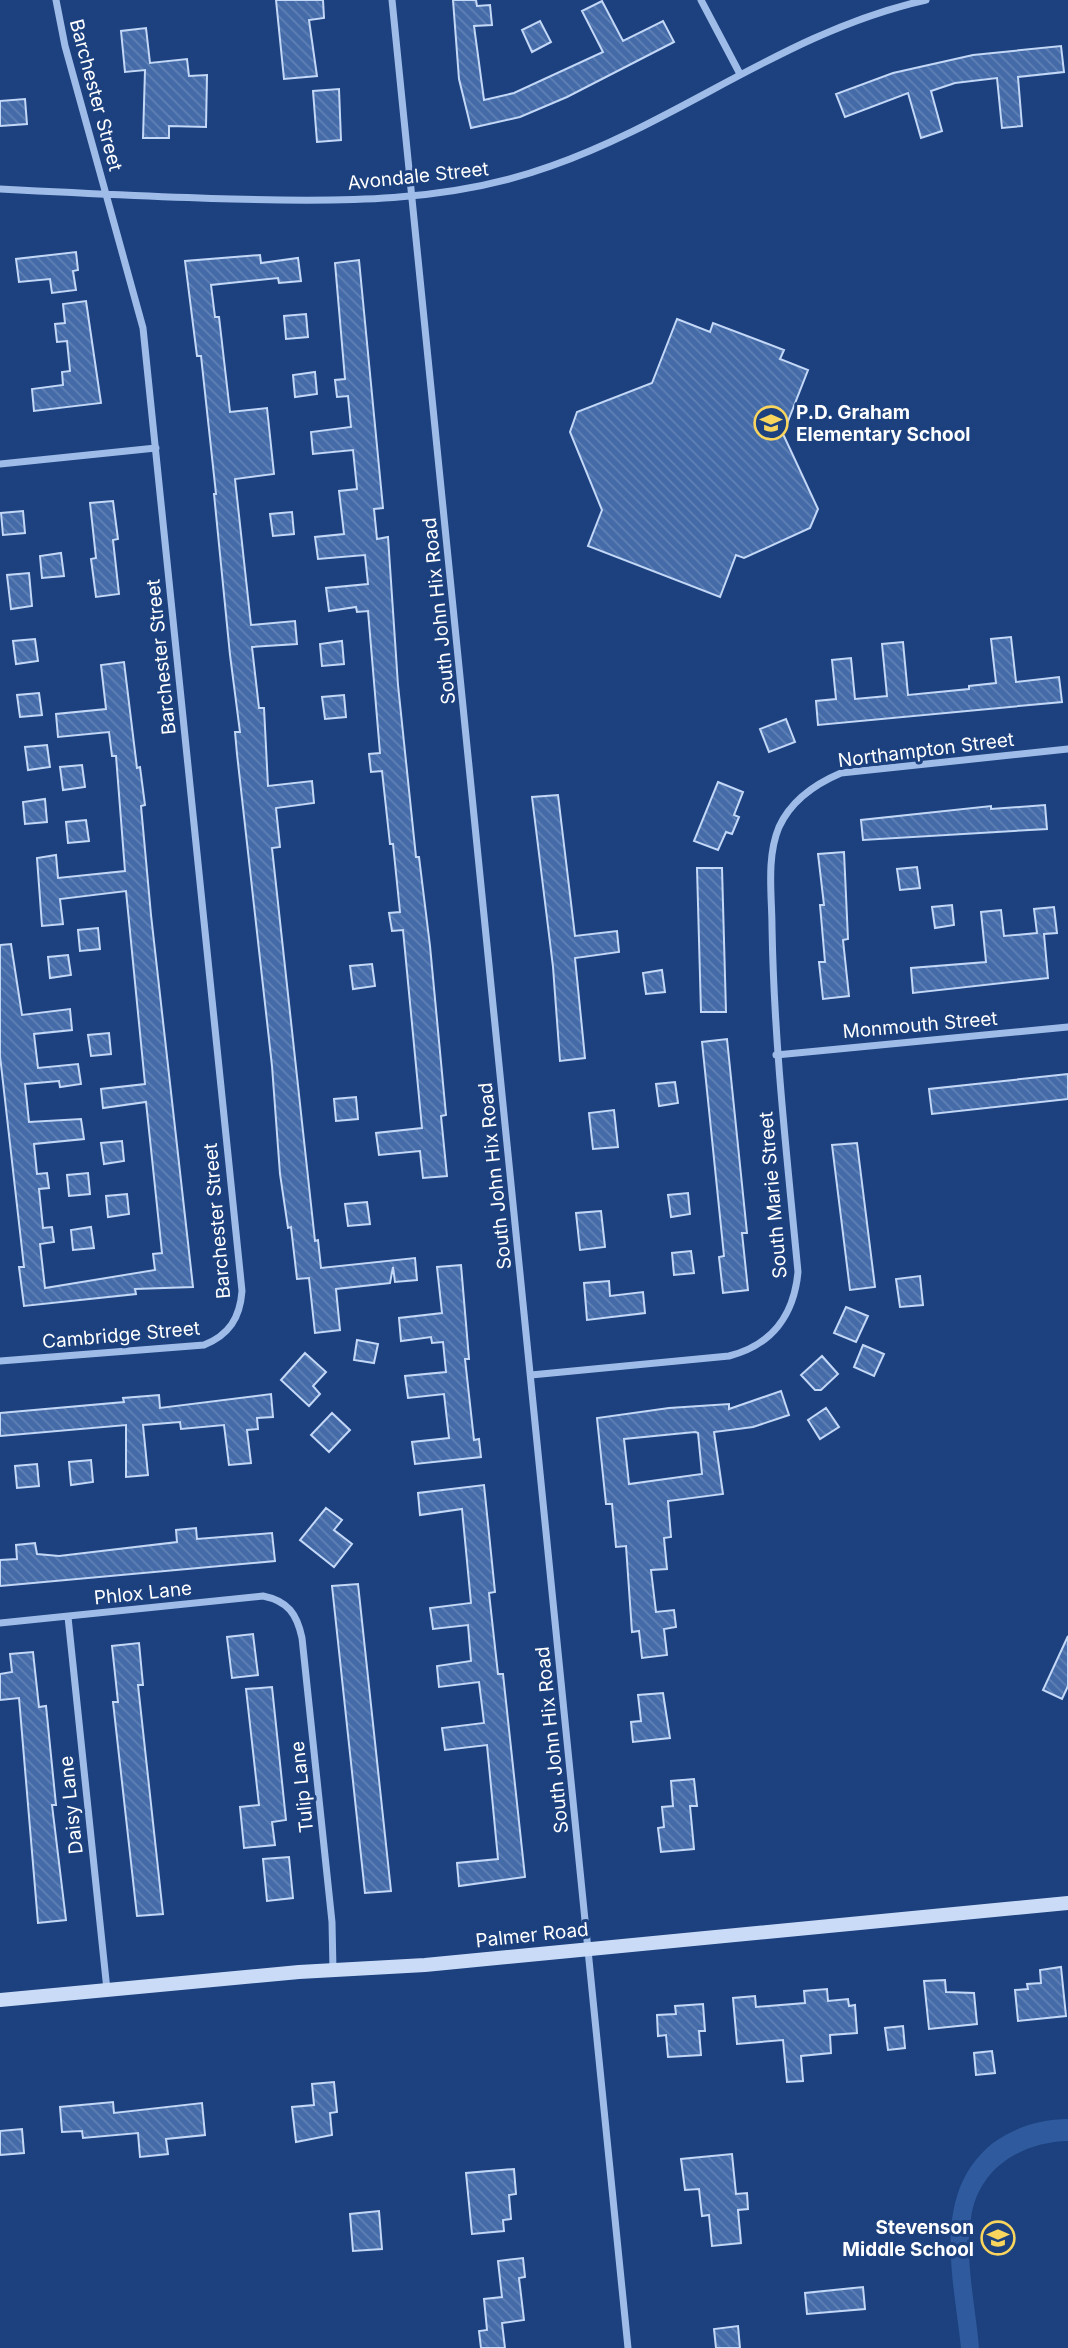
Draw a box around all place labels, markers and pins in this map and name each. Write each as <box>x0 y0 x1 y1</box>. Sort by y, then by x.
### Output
place label: P.D. Graham Elementary School <box>796 401 970 446</box>
school or university icon: P.D. Graham Elementary School <box>752 404 790 442</box>
place label: Stevenson Middle School <box>842 2216 974 2261</box>
school or university icon: Stevenson Middle School <box>979 2219 1017 2257</box>

